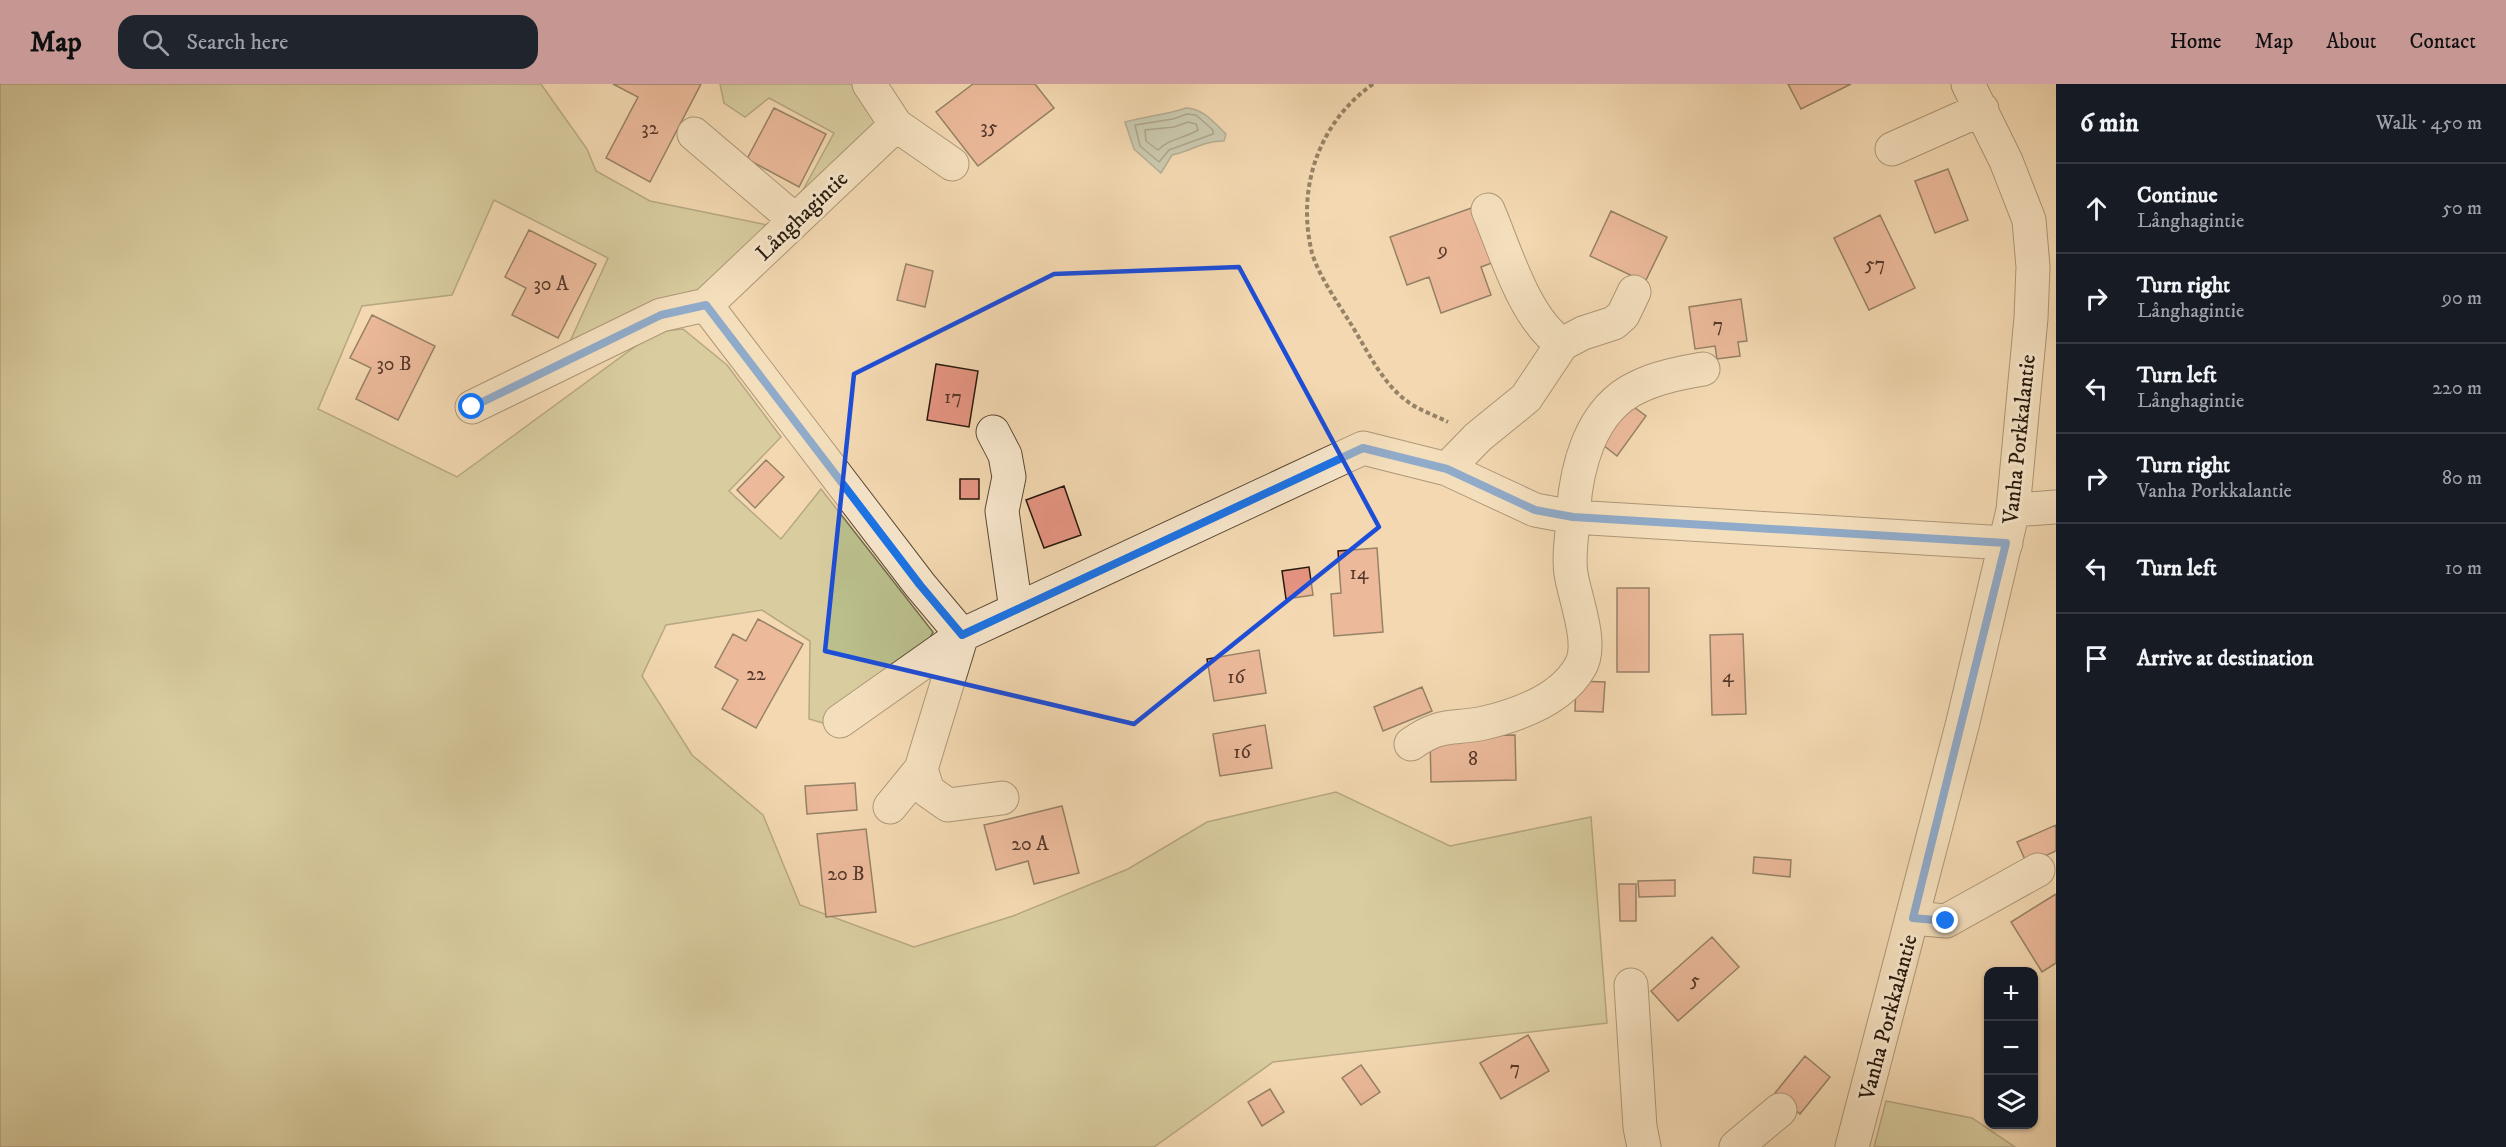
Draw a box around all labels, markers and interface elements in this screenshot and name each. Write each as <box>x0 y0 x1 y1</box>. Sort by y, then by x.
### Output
search box <box>118 15 538 69</box>
text: Map <box>30 25 82 60</box>
icon: search <box>139 26 172 59</box>
text: Search here <box>187 29 288 56</box>
text: Home <box>2170 29 2222 55</box>
text: Map <box>2255 29 2293 55</box>
text: About <box>2326 29 2377 55</box>
text: Contact <box>2410 29 2476 55</box>
text: 6 min <box>2080 107 2139 140</box>
text: Walk · 450 m <box>2376 111 2482 136</box>
house number: 35 <box>980 115 998 140</box>
house number: 32 <box>641 116 659 141</box>
street label: Långhagintie <box>750 165 854 267</box>
text: Continue <box>2137 182 2218 209</box>
icon: ahead <box>2080 192 2113 225</box>
text: 50 m <box>2442 196 2482 221</box>
text: Långhagintie <box>2137 209 2244 234</box>
house number: 9 <box>1437 238 1448 263</box>
house number: 57 <box>1865 252 1885 277</box>
house number: 30 A <box>533 272 569 297</box>
text: Turn right <box>2137 272 2230 299</box>
icon: right <box>2080 282 2113 315</box>
text: 90 m <box>2442 286 2482 311</box>
text: Långhagintie <box>2137 299 2244 324</box>
house number: 7 <box>1713 313 1723 338</box>
house number: 30 B <box>376 352 412 377</box>
street label: Vanha Porkkalantie <box>1997 353 2042 526</box>
text: Turn left <box>2137 362 2217 389</box>
icon: left <box>2080 372 2113 405</box>
text: 220 m <box>2432 376 2482 401</box>
house number: 17 <box>944 385 962 410</box>
text: Långhagintie <box>2137 389 2244 414</box>
route start <box>458 393 484 419</box>
text: Turn right <box>2137 452 2230 479</box>
icon: right <box>2080 462 2113 495</box>
text: 80 m <box>2442 466 2482 491</box>
text: Vanha Porkkalantie <box>2137 479 2292 504</box>
icon: left <box>2080 552 2113 585</box>
text: Turn left <box>2137 555 2217 582</box>
text: 10 m <box>2445 556 2482 581</box>
house number: 14 <box>1350 561 1369 586</box>
icon: arrive <box>2080 642 2113 675</box>
text: Arrive at destination <box>2137 645 2314 672</box>
house number: 22 <box>746 662 766 687</box>
house number: 4 <box>1722 664 1734 689</box>
house number: 16 <box>1227 665 1245 690</box>
house number: 16 <box>1233 740 1251 765</box>
house number: 8 <box>1468 747 1478 772</box>
house number: 20 A <box>1011 832 1049 857</box>
house number: 20 B <box>827 862 865 887</box>
route end <box>1932 907 1958 933</box>
street label: Vanha Porkkalantie <box>1853 932 1924 1104</box>
map controls <box>1984 967 2038 1129</box>
button: + <box>1984 967 2038 1021</box>
house number: 5 <box>1690 968 1700 993</box>
button: − <box>1984 1021 2038 1075</box>
house number: 7 <box>1510 1056 1520 1081</box>
button: layers <box>1984 1075 2038 1129</box>

